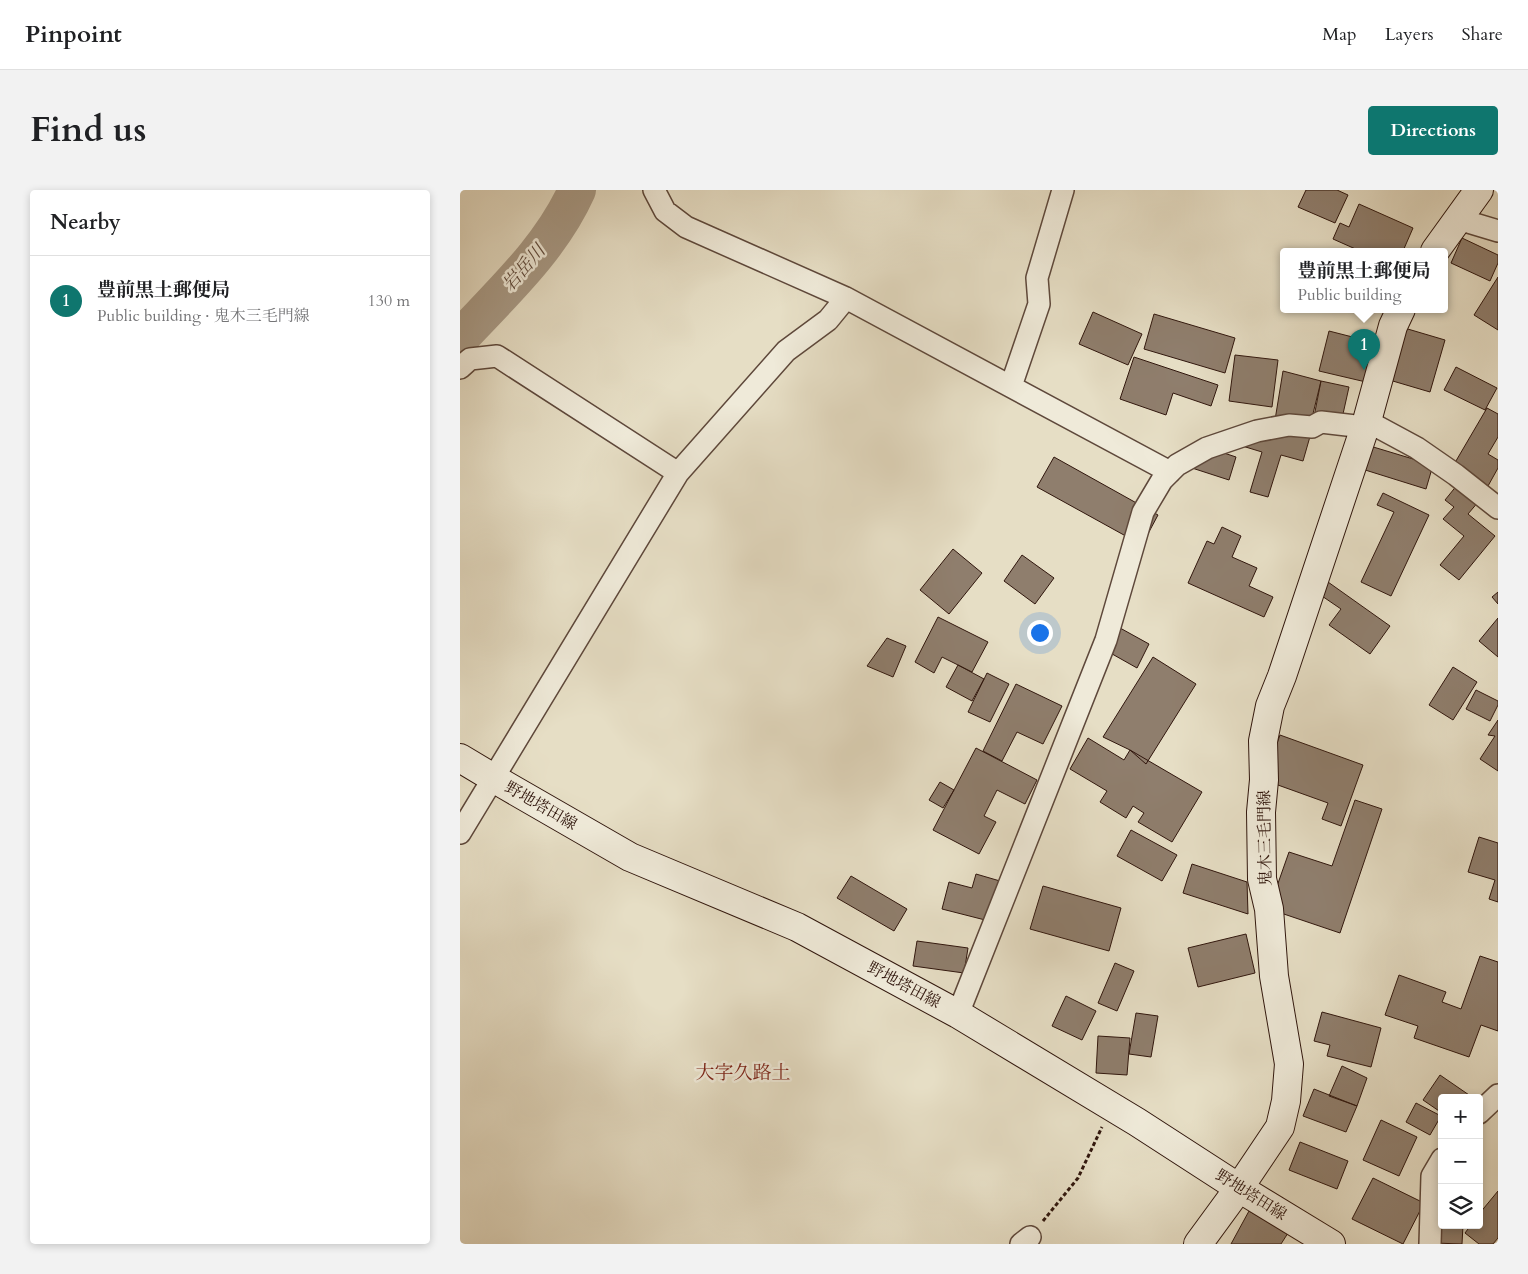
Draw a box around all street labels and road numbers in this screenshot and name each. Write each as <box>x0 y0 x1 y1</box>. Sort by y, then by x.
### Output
street label: 野地塔田線 <box>501 776 581 836</box>
street label: 鬼木三毛門線 <box>1253 790 1277 886</box>
street label: 野地塔田線 <box>864 957 944 1013</box>
street label: 野地塔田線 <box>1211 1164 1291 1226</box>

